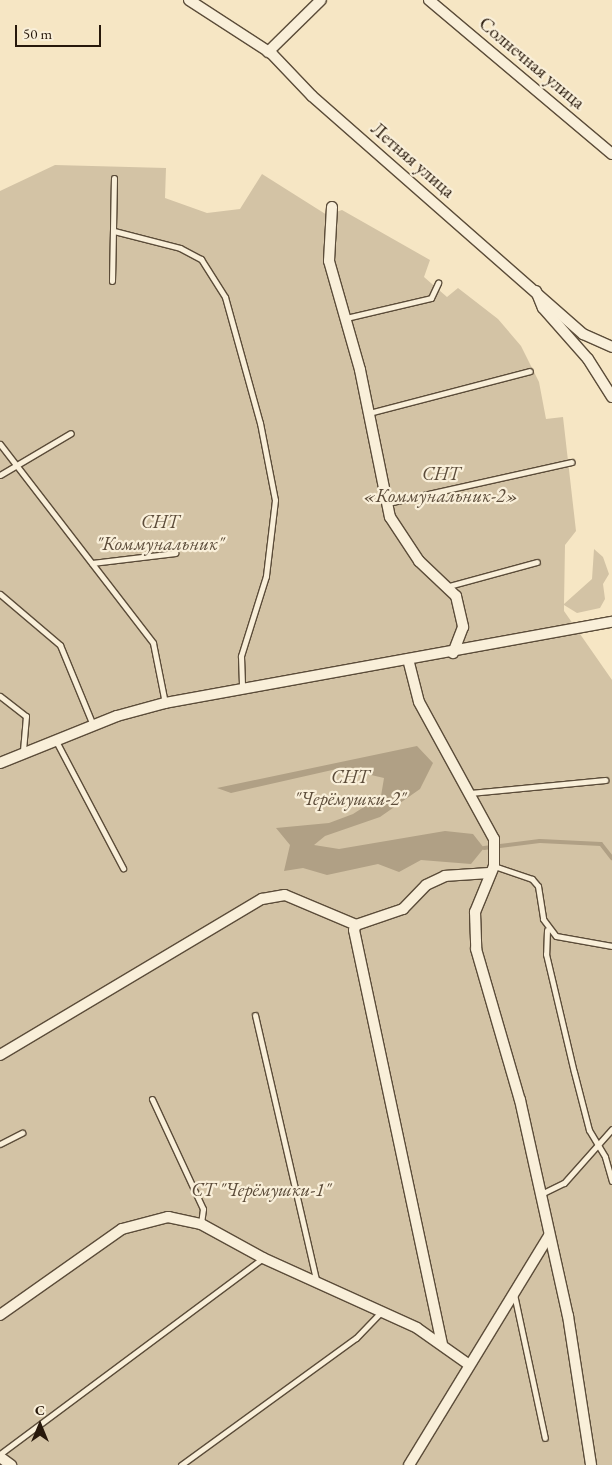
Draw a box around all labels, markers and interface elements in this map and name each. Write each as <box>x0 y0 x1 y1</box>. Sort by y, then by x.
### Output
street label: Солнечная улица <box>474 12 590 114</box>
scale bar <box>18 15 104 47</box>
text: 50 m <box>23 24 52 43</box>
street label: Летняя улица <box>366 117 460 203</box>
park label: СНТ «Коммунальник-2» <box>364 463 518 507</box>
park label: СНТ "Коммунальник" <box>96 511 224 555</box>
park label: СНТ "Черёмушки-2" <box>294 766 406 810</box>
park label: СТ "Черёмушки-1" <box>191 1179 331 1201</box>
north arrow <box>15 1400 65 1450</box>
text: С <box>35 1401 45 1419</box>

